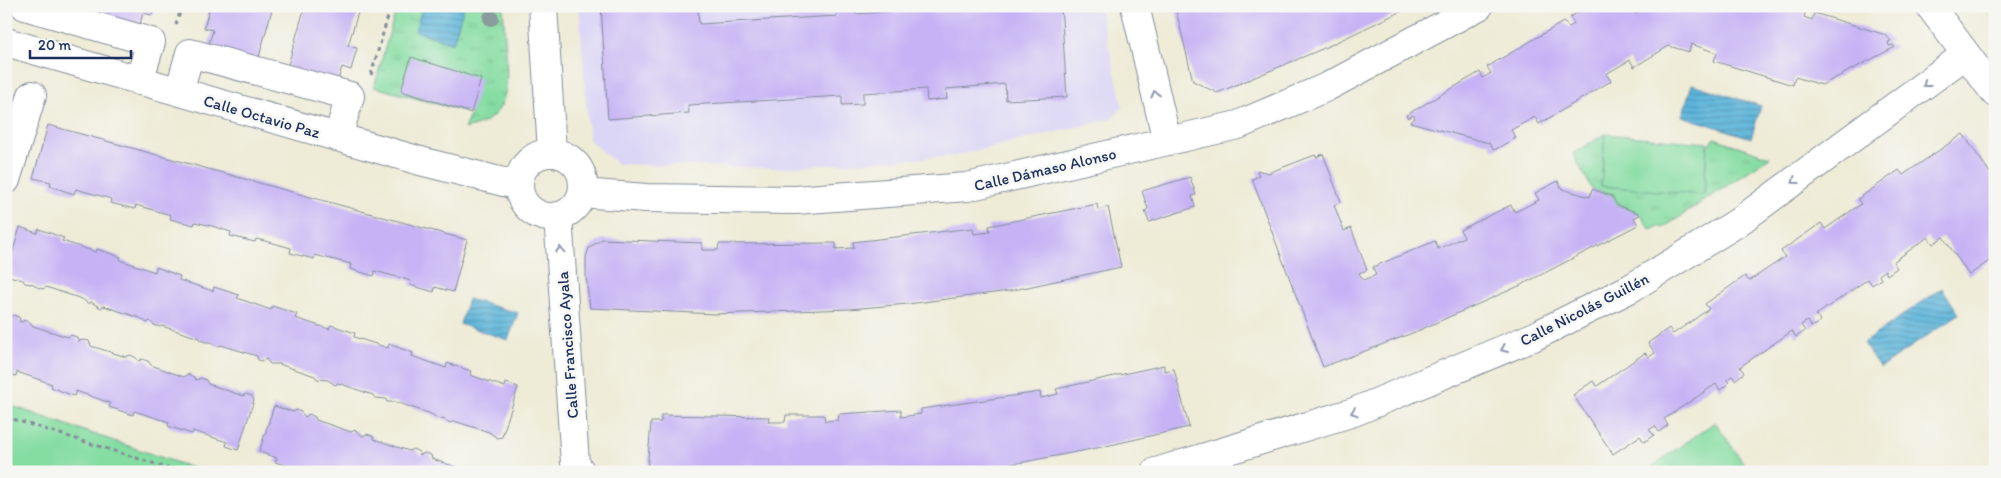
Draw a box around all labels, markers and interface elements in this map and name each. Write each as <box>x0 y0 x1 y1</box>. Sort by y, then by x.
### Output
scale bar <box>30 28 131 60</box>
text: 20 m <box>38 36 72 54</box>
one-way arrow <box>1922 78 1932 87</box>
one-way arrow <box>1151 90 1161 98</box>
street label: Calle Octavio Paz <box>201 91 323 142</box>
street label: Calle Dámaso Alonso <box>972 144 1118 195</box>
one-way arrow <box>1792 175 1801 183</box>
one-way arrow <box>555 246 565 254</box>
street label: Calle Nicolás Guillén <box>1517 269 1652 350</box>
street label: Calle Francisco Ayala <box>553 270 582 419</box>
one-way arrow <box>1500 343 1509 354</box>
one-way arrow <box>1350 406 1359 416</box>

